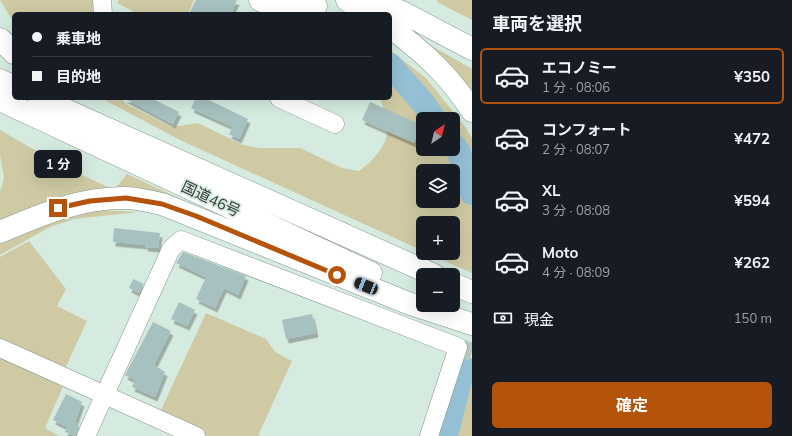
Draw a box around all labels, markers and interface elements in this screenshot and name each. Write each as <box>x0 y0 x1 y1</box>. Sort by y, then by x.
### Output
text: 車両を選択 <box>492 12 582 35</box>
text: 乗車地 <box>56 29 101 48</box>
icon: car <box>494 58 530 94</box>
text: エコノミー <box>542 58 617 77</box>
text: 目的地 <box>56 67 101 86</box>
text: ¥350 <box>734 67 770 86</box>
text: 1 分 · 08:06 <box>542 79 610 95</box>
north arrow <box>416 112 460 156</box>
map controls <box>416 112 460 312</box>
icon: car <box>494 120 530 156</box>
text: コンフォート <box>542 120 632 139</box>
text: ¥472 <box>734 129 770 148</box>
text: 2 分 · 08:07 <box>542 141 610 157</box>
callout: 1 分 <box>34 150 82 178</box>
text: 1 分 <box>46 156 70 172</box>
button: layers <box>416 164 460 208</box>
street label: 国道46号 <box>179 177 244 220</box>
text: XL <box>542 181 560 200</box>
icon: car <box>494 182 530 218</box>
text: ¥594 <box>734 191 770 210</box>
route end <box>49 199 67 217</box>
text: 3 分 · 08:08 <box>542 202 610 218</box>
button: + <box>416 216 460 260</box>
text: Moto <box>542 243 578 262</box>
icon: car <box>494 244 530 280</box>
text: ¥262 <box>734 253 770 272</box>
text: 4 分 · 08:09 <box>542 264 610 280</box>
route start <box>328 266 346 284</box>
button: − <box>416 268 460 312</box>
car <box>353 276 379 296</box>
icon: cash <box>492 307 514 329</box>
text: 現金 <box>524 310 554 329</box>
text: 150 m <box>734 310 772 326</box>
button: 確定 <box>492 382 772 428</box>

